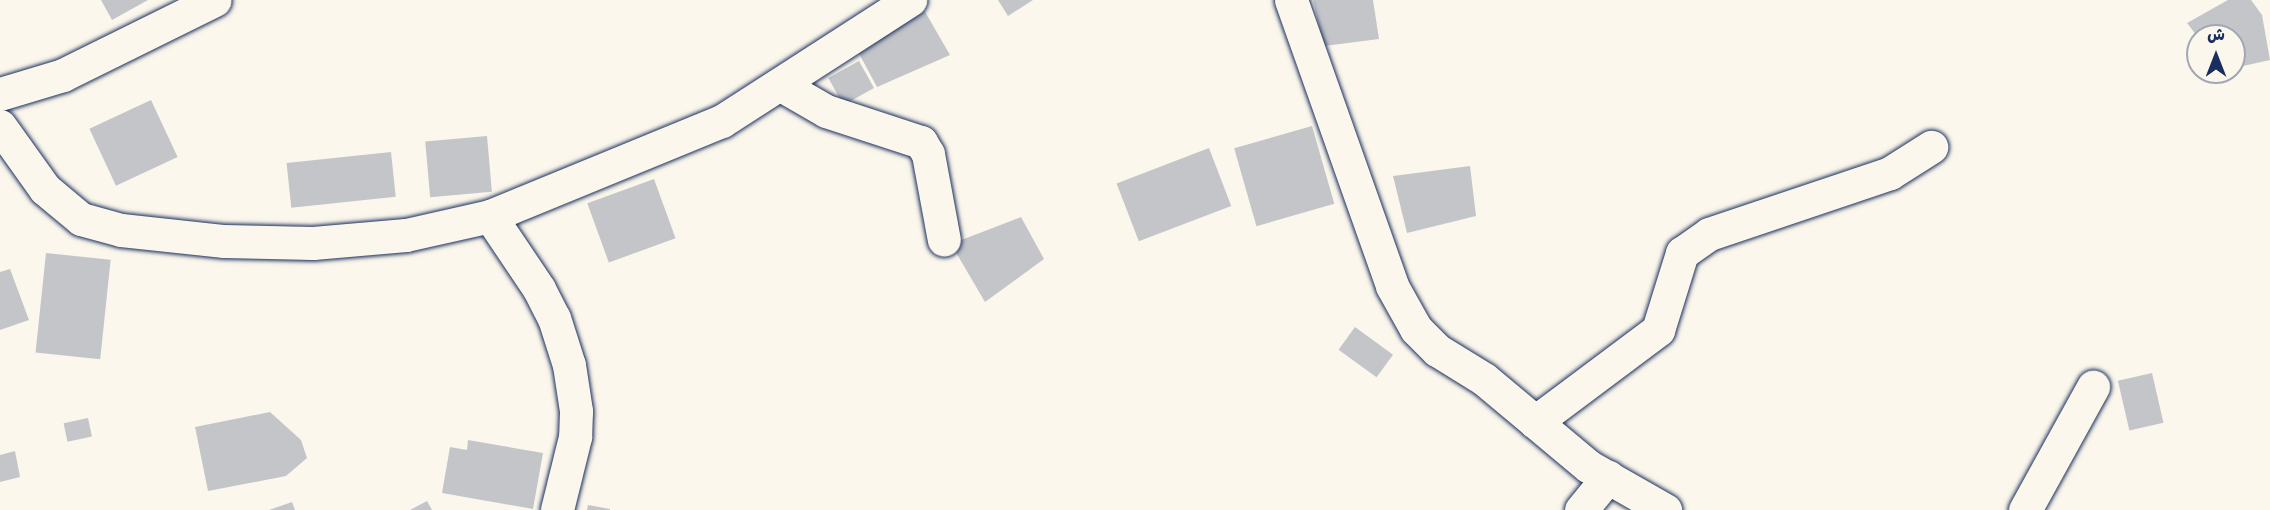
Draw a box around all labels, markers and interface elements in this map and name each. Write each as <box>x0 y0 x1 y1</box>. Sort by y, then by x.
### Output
north arrow <box>2186 24 2246 84</box>
text: ش <box>2207 28 2225 47</box>

